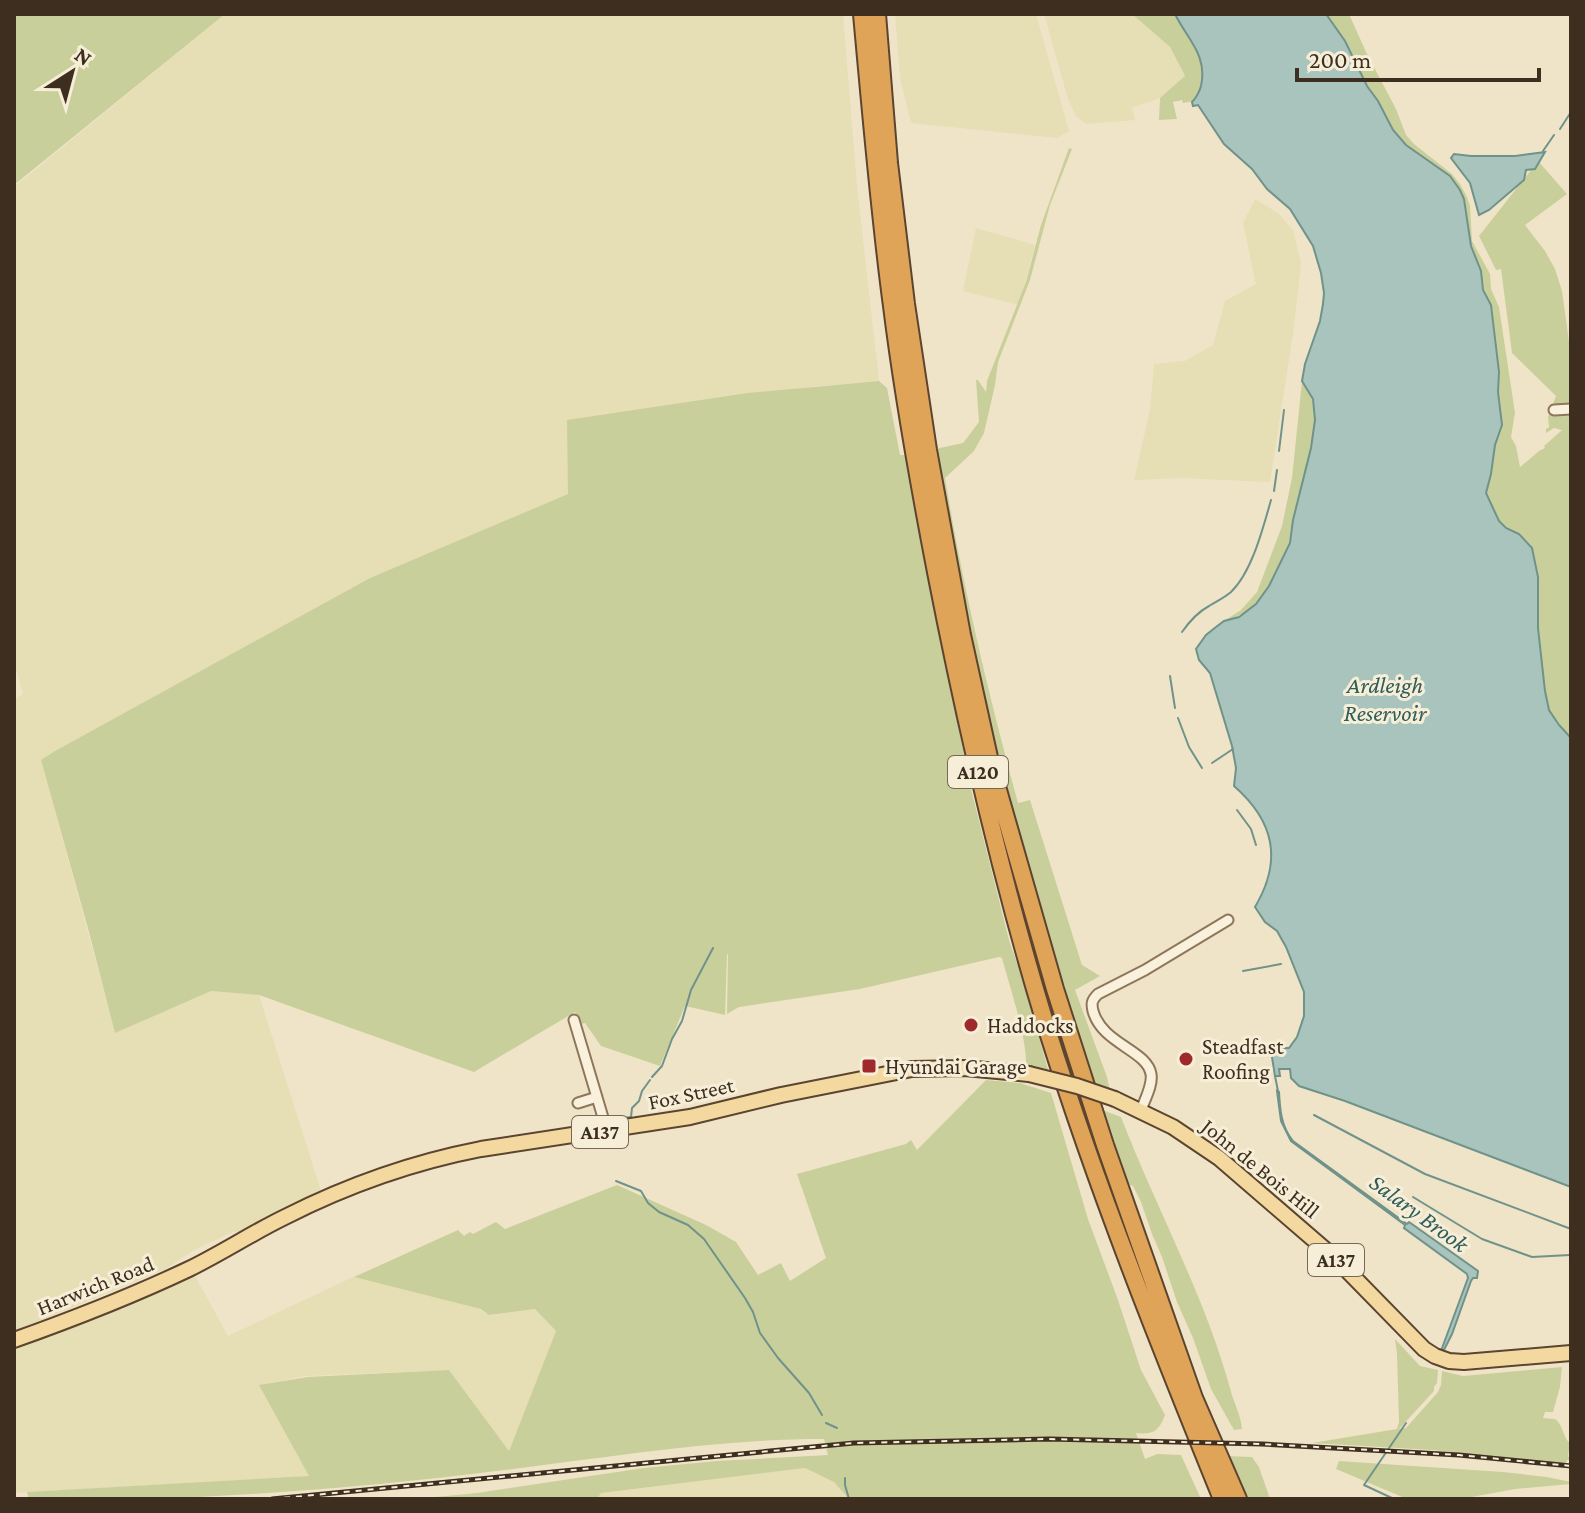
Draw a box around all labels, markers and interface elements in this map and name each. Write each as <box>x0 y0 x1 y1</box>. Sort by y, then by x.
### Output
north arrow <box>32 32 112 112</box>
scale bar <box>1297 32 1539 82</box>
text: N <box>70 42 97 71</box>
text: 200 m <box>1309 46 1371 73</box>
water label: Ardleigh Reservoir <box>1344 671 1427 726</box>
road number: A120 <box>948 756 1008 788</box>
place label: Haddocks <box>987 1013 1074 1038</box>
marker: Haddocks <box>962 1016 980 1034</box>
place label: Steadfast Roofing <box>1202 1034 1284 1084</box>
marker: Steadfast Roofing <box>1177 1050 1195 1068</box>
place label: Hyundai Garage <box>885 1054 1027 1079</box>
marker: Hyundai Garage <box>860 1057 878 1075</box>
street label: Fox Street <box>646 1072 737 1115</box>
street label: John de Bois Hill <box>1195 1112 1325 1223</box>
road number: A137 <box>572 1116 628 1148</box>
water label: Salary Brook <box>1365 1168 1475 1258</box>
road number: A137 <box>1308 1244 1364 1276</box>
street label: Harwich Road <box>33 1250 158 1320</box>

